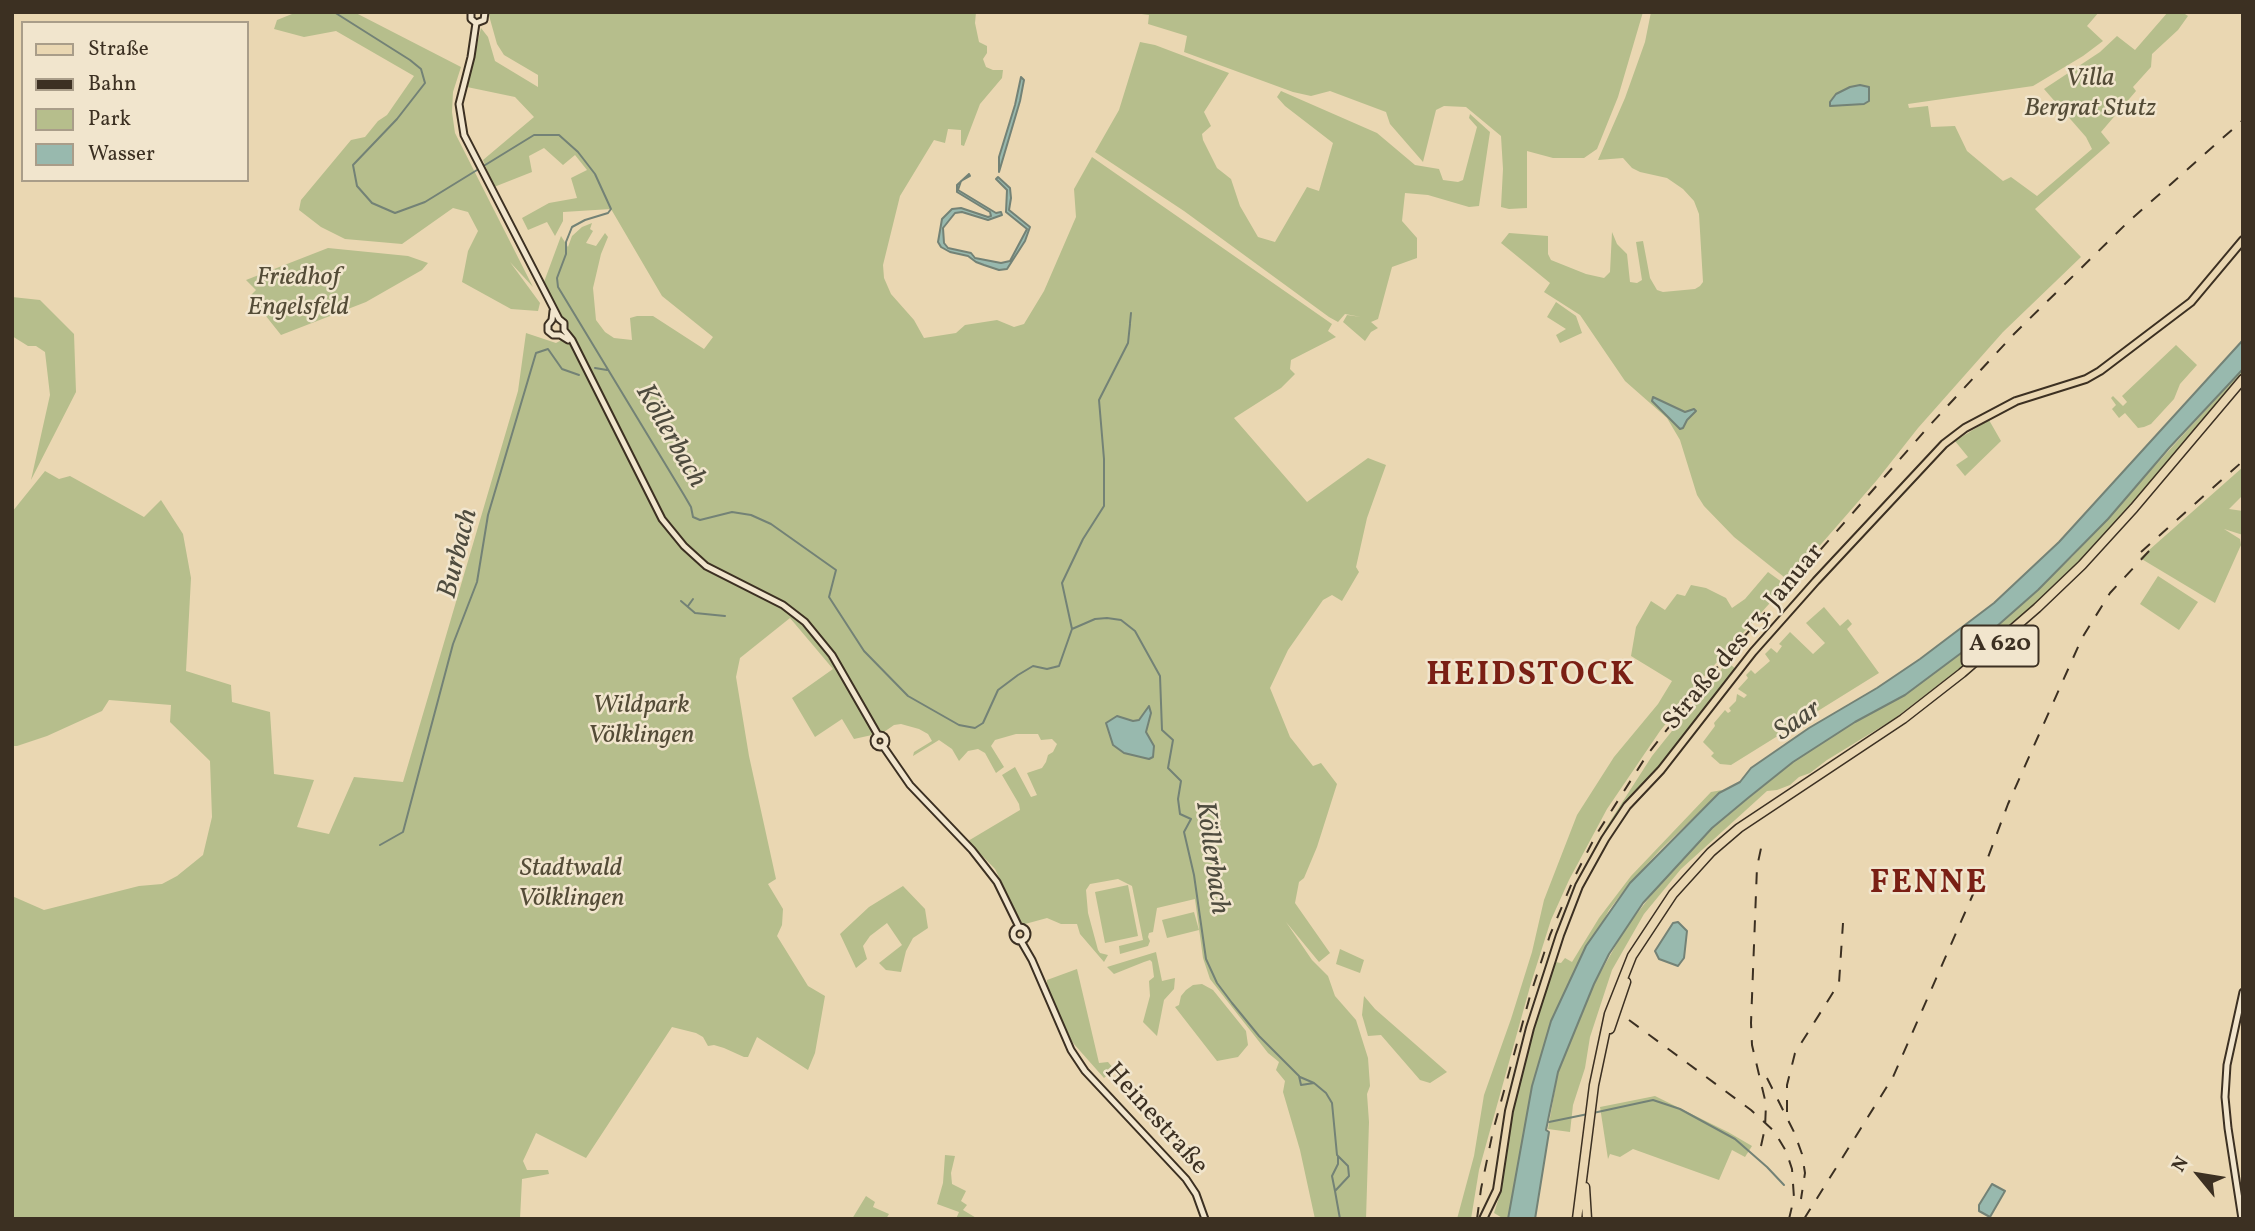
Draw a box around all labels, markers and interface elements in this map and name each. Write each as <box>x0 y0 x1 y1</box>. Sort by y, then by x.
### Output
legend <box>21 21 248 182</box>
text: Straße <box>88 35 149 64</box>
park label: Villa Bergrat Stutz <box>2024 64 2156 126</box>
text: Bahn <box>88 70 137 99</box>
text: Park <box>88 105 131 134</box>
text: Wasser <box>88 140 155 169</box>
park label: Friedhof Engelsfeld <box>247 263 349 324</box>
water label: Köllerbach <box>626 379 712 495</box>
water label: Burbach <box>433 506 487 602</box>
street label: Straße des 13. Januar <box>1658 538 1832 738</box>
road number: A 620 <box>1962 626 2038 666</box>
district label: HEIDSTOCK <box>1427 658 1635 698</box>
park label: Wildpark Völklingen <box>588 691 694 752</box>
water label: Saar <box>1769 694 1829 750</box>
water label: Köllerbach <box>1185 799 1235 917</box>
park label: Stadtwald Völklingen <box>518 854 624 916</box>
district label: FENNE <box>1870 866 1988 906</box>
street label: Heinestraße <box>1097 1058 1213 1182</box>
north arrow <box>2164 1140 2234 1210</box>
text: N <box>2166 1152 2196 1177</box>

